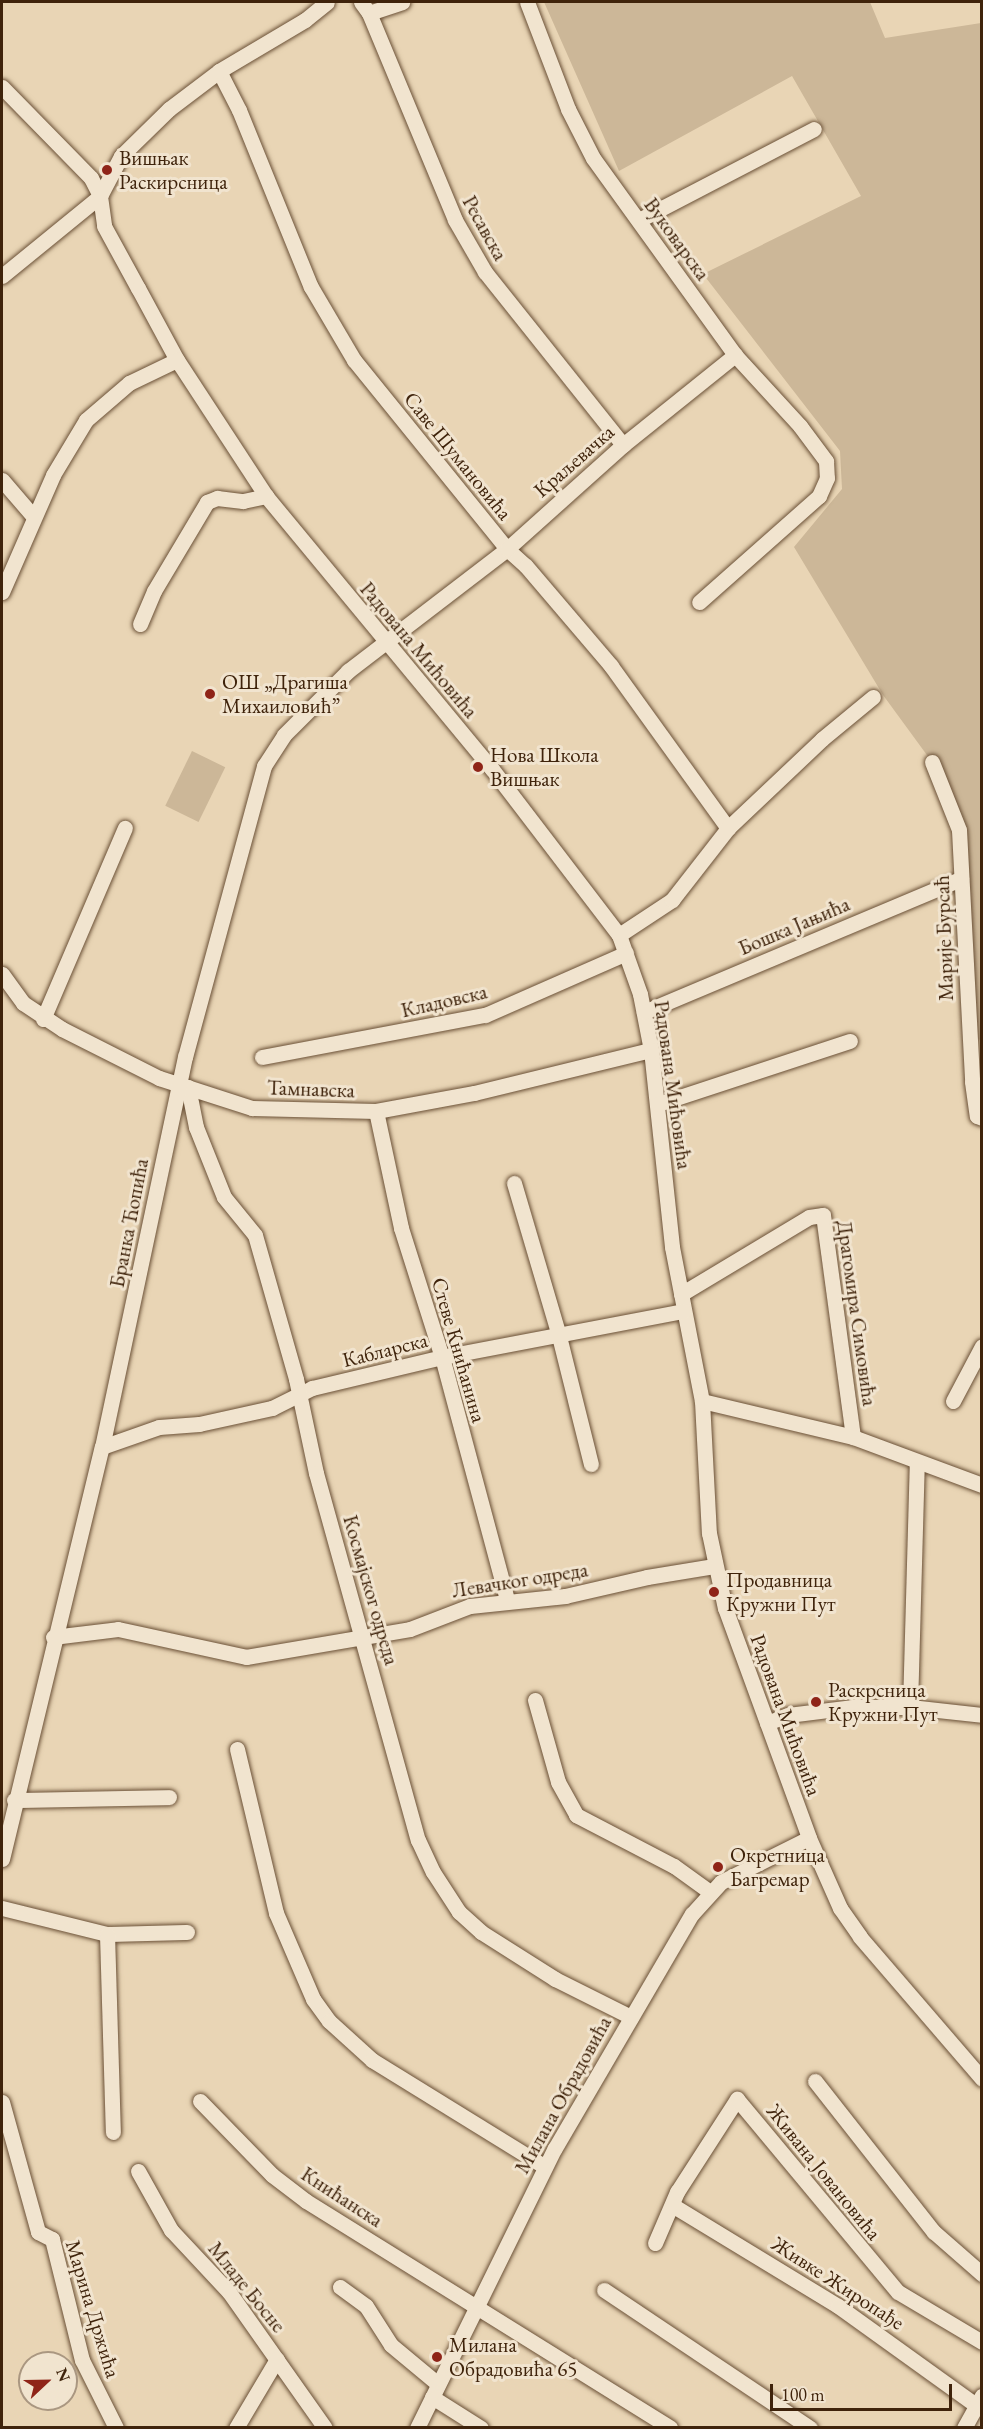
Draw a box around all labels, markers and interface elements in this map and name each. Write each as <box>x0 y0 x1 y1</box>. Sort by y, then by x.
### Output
place label: Вишњак Раскирсница <box>119 145 228 195</box>
marker: Вишњак Раскирсница <box>100 163 114 177</box>
street label: Ресавска <box>457 191 513 265</box>
street label: Вуковарска <box>639 193 715 285</box>
street label: Саве Шумановића <box>399 387 517 525</box>
street label: Краљевачка <box>529 419 619 503</box>
street label: Радована Мићовића <box>355 577 483 723</box>
place label: ОШ „Драгиша Михаиловић” <box>222 669 348 719</box>
marker: ОШ „Драгиша Михаиловић” <box>203 687 217 701</box>
place label: Нова Школа Вишњак <box>490 742 599 792</box>
marker: Нова Школа Вишњак <box>471 760 485 774</box>
street label: Марије Бурсаћ <box>929 875 959 1001</box>
street label: Бошка Јањића <box>734 891 854 961</box>
street label: Кладовска <box>399 979 489 1023</box>
street label: Радована Мићовића <box>649 999 697 1171</box>
street label: Тамнавска <box>267 1075 355 1103</box>
street label: Бранка Ћопића <box>104 1156 154 1290</box>
street label: Драгомира Симовића <box>831 1218 883 1408</box>
street label: Стеве Книћанина <box>426 1275 492 1425</box>
street label: Кабларска <box>340 1327 430 1373</box>
street label: Космајског одреда <box>338 1512 404 1668</box>
street label: Левачког одреда <box>450 1557 590 1603</box>
place label: Продавница Кружни Пут <box>726 1567 836 1617</box>
marker: Продавница Кружни Пут <box>707 1585 721 1599</box>
street label: Радована Мићовића <box>745 1631 827 1799</box>
place label: Раскрсница Кружни Пут <box>828 1677 938 1727</box>
marker: Раскрсница Кружни Пут <box>809 1695 823 1709</box>
place label: Окретница Багремар <box>730 1842 825 1892</box>
marker: Окретница Багремар <box>711 1860 725 1874</box>
street label: Милана Обрадовића <box>509 2012 617 2178</box>
street label: Живана Јовановића <box>761 2099 887 2245</box>
street label: Книћанска <box>296 2161 388 2233</box>
street label: Живке Жиропађе <box>767 2231 909 2335</box>
street label: Марина Држића <box>60 2237 126 2381</box>
street label: Младе Босне <box>203 2237 291 2337</box>
place label: Милана Обрадовића 65 <box>449 2332 577 2382</box>
marker: Милана Обрадовића 65 <box>430 2350 444 2364</box>
north arrow <box>18 2351 78 2411</box>
text: N <box>51 2365 75 2385</box>
scale bar <box>773 2372 954 2410</box>
text: 100 m <box>781 2383 825 2406</box>

